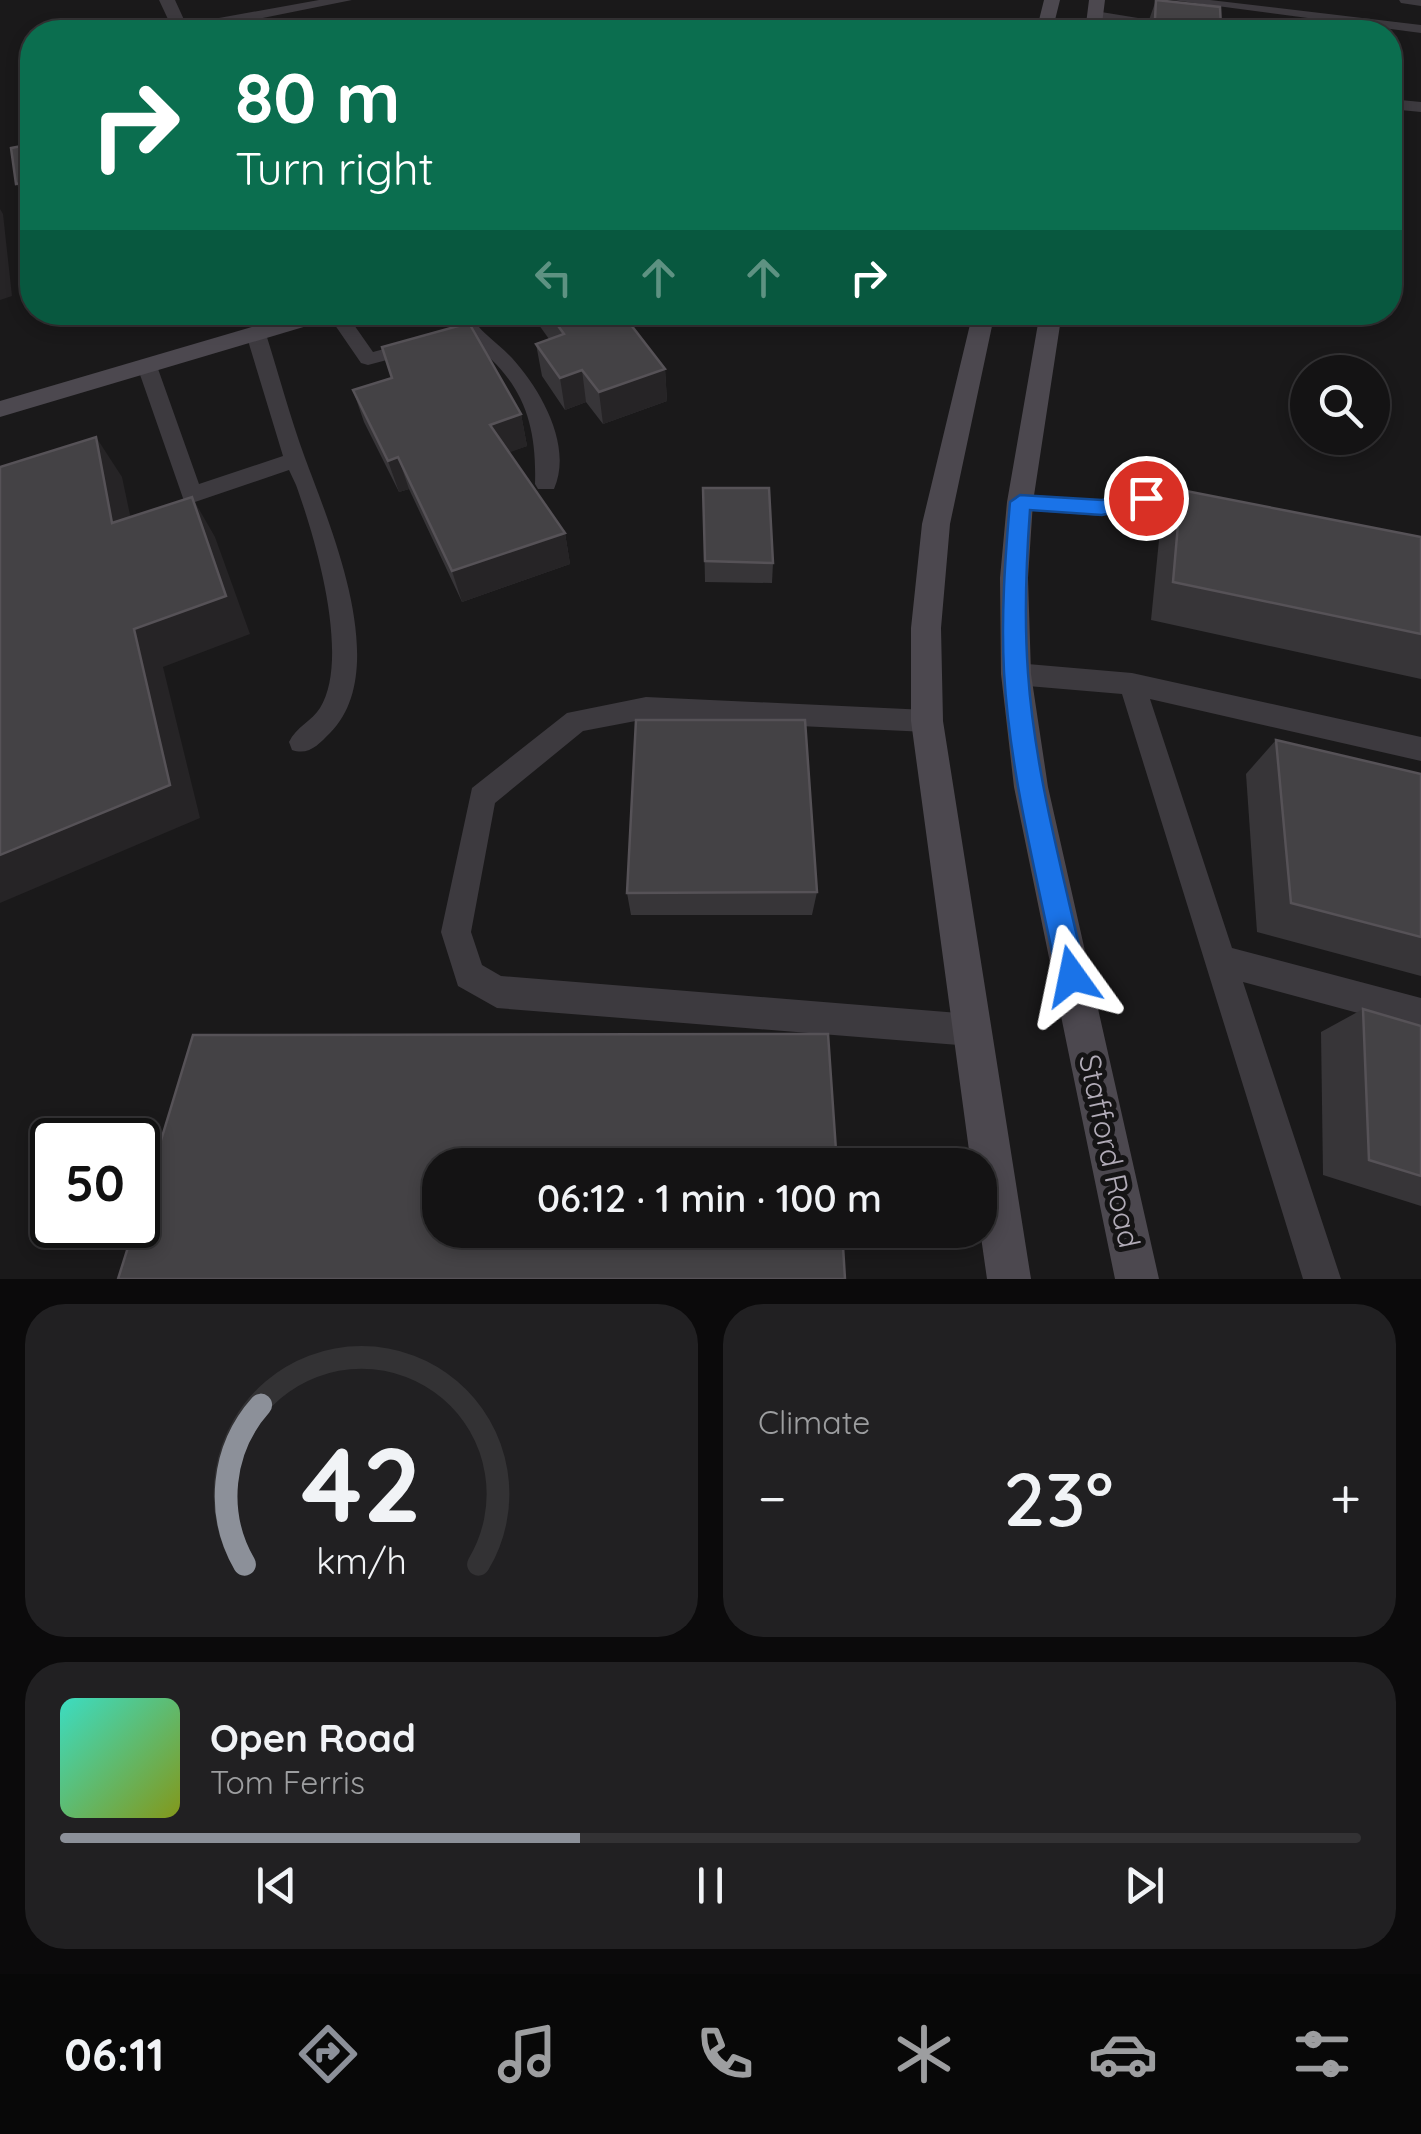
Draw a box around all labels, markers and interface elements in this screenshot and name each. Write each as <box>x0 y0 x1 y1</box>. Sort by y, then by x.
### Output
text: 80 m <box>235 53 400 141</box>
icon: right <box>70 60 200 190</box>
text: Turn right <box>235 140 434 196</box>
icon: left <box>526 250 581 305</box>
icon: ahead <box>631 250 686 305</box>
icon: ahead <box>736 250 791 305</box>
icon: right <box>841 250 896 305</box>
map controls <box>1290 355 1390 455</box>
button: search <box>1290 355 1390 455</box>
pin <box>1104 456 1189 541</box>
icon: arrive <box>1119 471 1174 526</box>
position arrow <box>1020 924 1124 1028</box>
street label: Stafford Road <box>1071 1051 1149 1251</box>
speed limit sign: 50 <box>30 1118 160 1248</box>
text: 06:12 · 1 min · 100 m <box>537 1174 882 1222</box>
text: Climate <box>758 1402 870 1442</box>
text: 42 <box>301 1418 422 1548</box>
text: 23° <box>1003 1451 1113 1545</box>
text: − <box>758 1463 787 1532</box>
text: + <box>1330 1463 1361 1532</box>
text: km/h <box>316 1538 407 1583</box>
text: Open Road <box>210 1714 416 1762</box>
text: Tom Ferris <box>210 1762 365 1802</box>
icon: previous <box>249 1858 304 1913</box>
icon: pause <box>683 1858 738 1913</box>
icon: next <box>1117 1858 1172 1913</box>
icon: directions <box>293 2019 363 2089</box>
icon: music <box>492 2019 562 2089</box>
icon: phone <box>690 2019 760 2089</box>
icon: climate <box>889 2019 959 2089</box>
icon: car <box>1088 2019 1158 2089</box>
icon: filters <box>1287 2019 1357 2089</box>
text: 06:11 <box>64 2026 164 2082</box>

